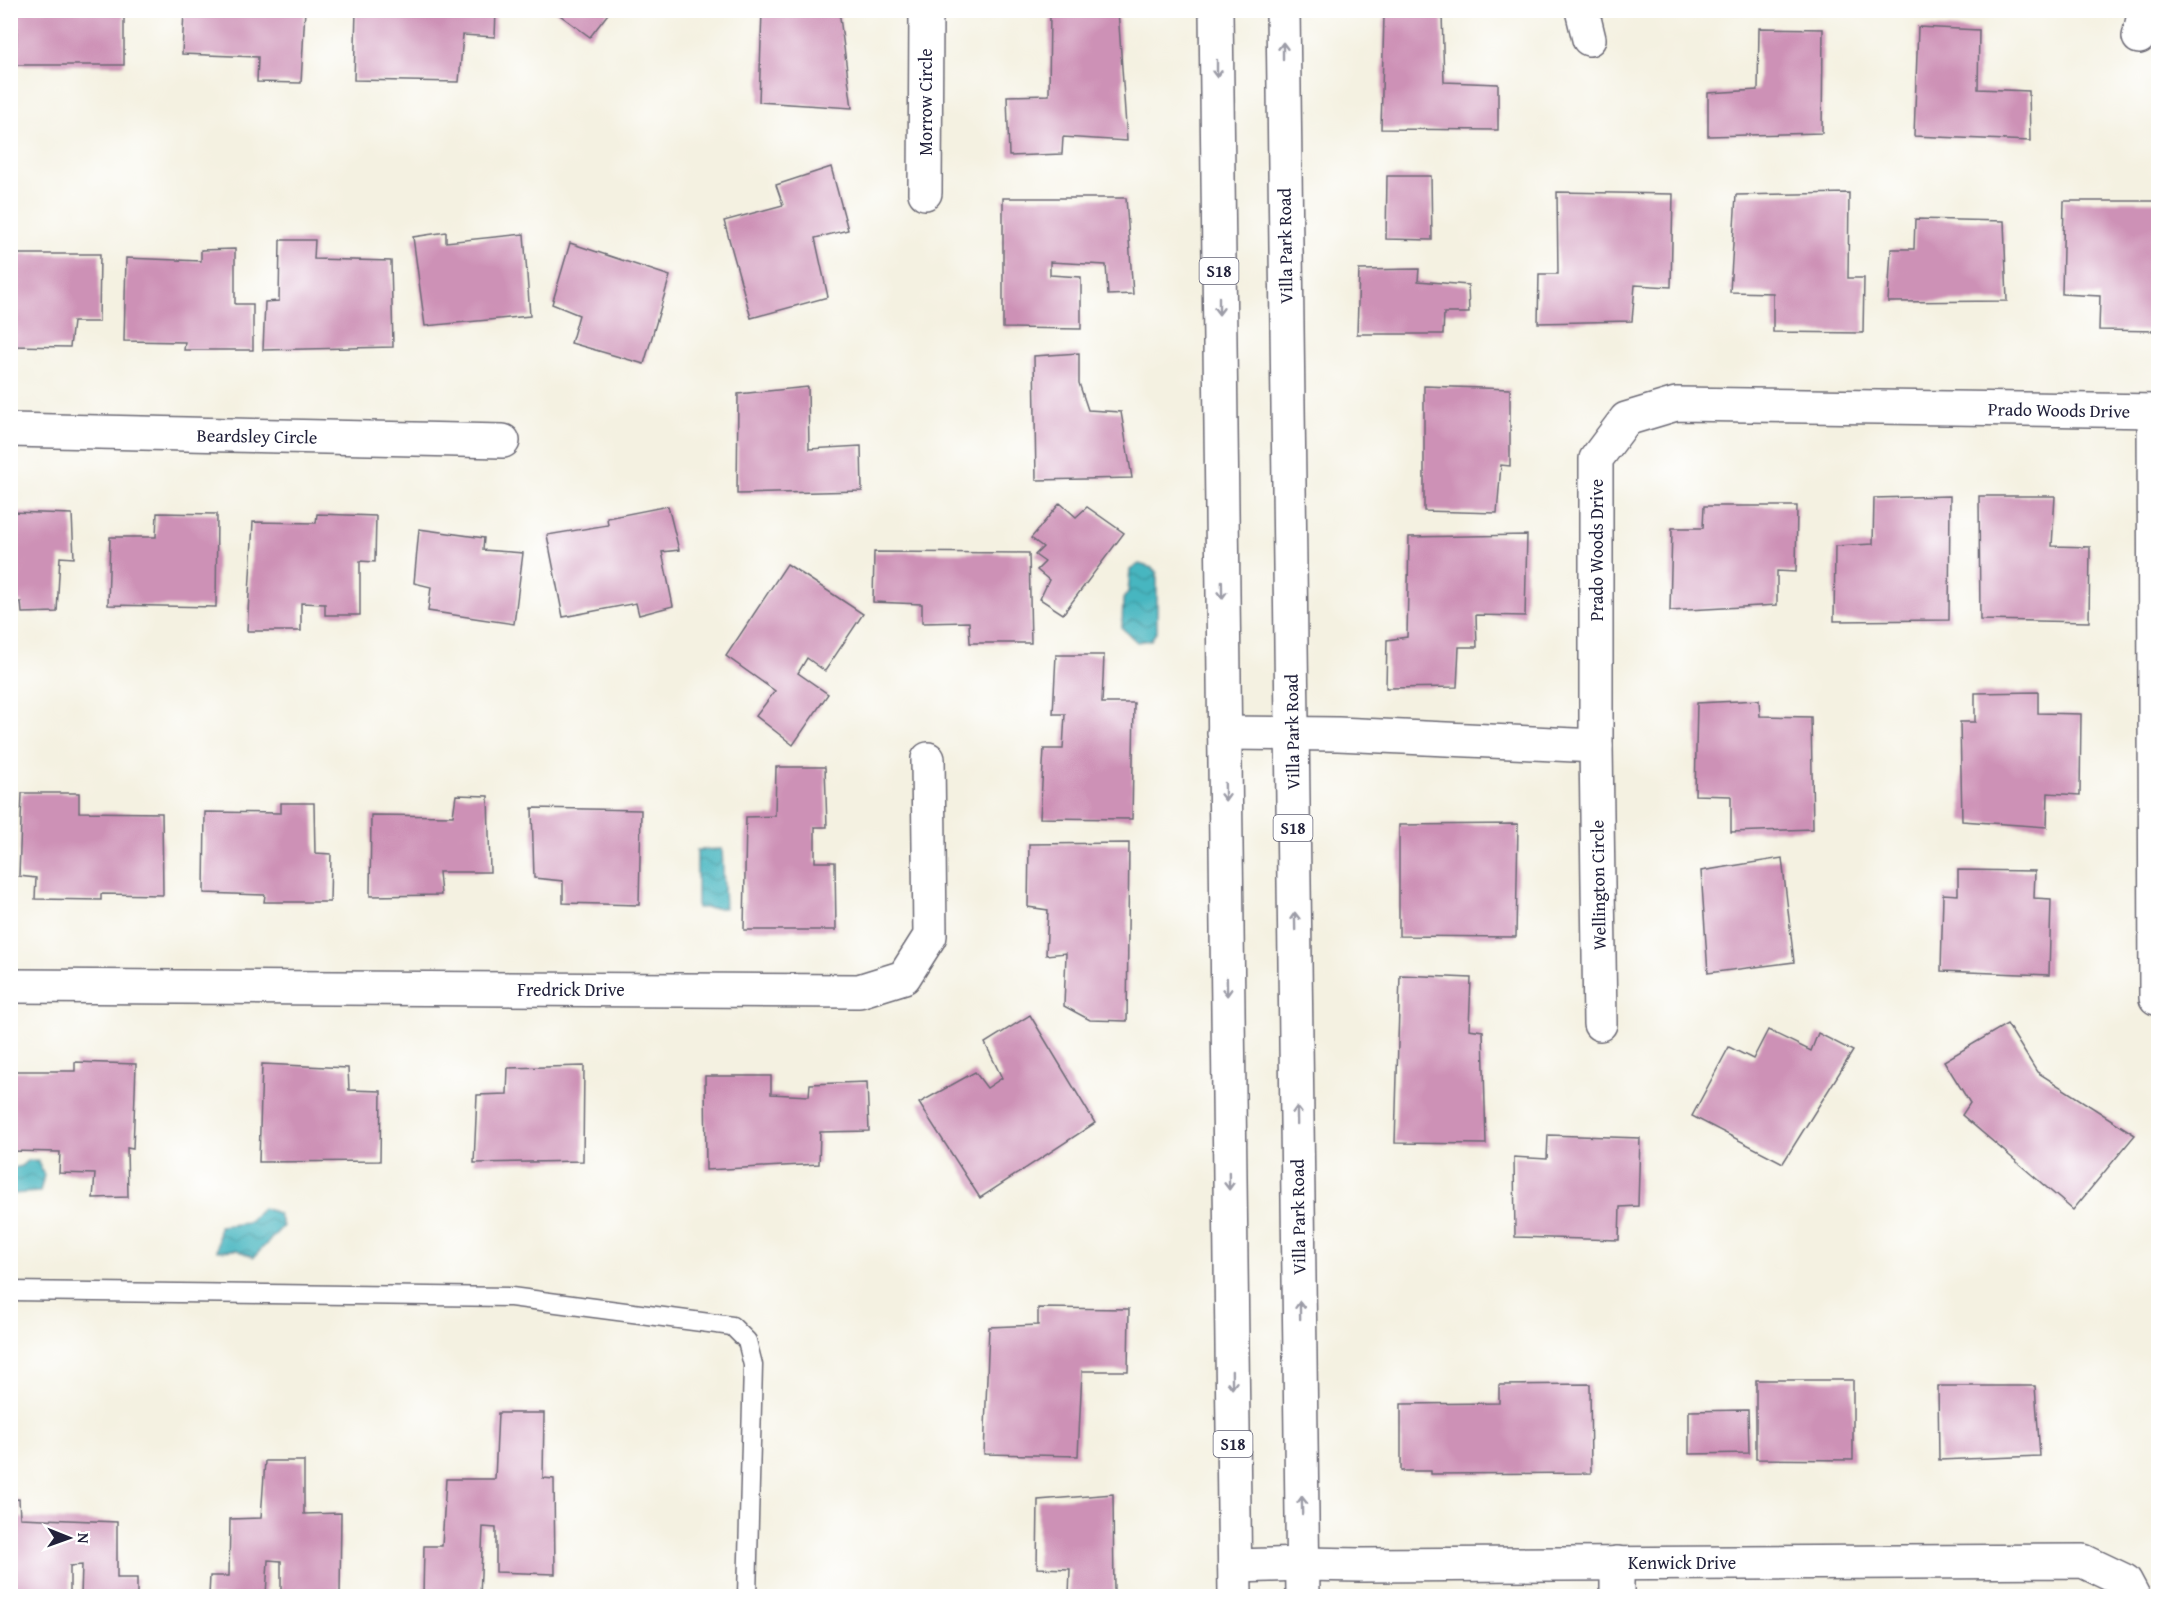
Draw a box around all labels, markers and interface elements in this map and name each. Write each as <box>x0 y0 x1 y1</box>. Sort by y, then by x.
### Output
one-way arrow <box>1277 42 1289 62</box>
street label: Morrow Circle <box>912 48 939 156</box>
one-way arrow <box>1211 58 1223 78</box>
street label: Villa Park Road <box>1270 187 1300 304</box>
road number: S18 <box>1200 258 1238 284</box>
one-way arrow <box>1213 295 1225 315</box>
street label: Prado Woods Drive <box>1988 395 2130 425</box>
street label: Beardsley Circle <box>196 421 318 451</box>
street label: Prado Woods Drive <box>1583 479 1610 621</box>
one-way arrow <box>1216 579 1228 599</box>
street label: Villa Park Road <box>1277 673 1307 790</box>
one-way arrow <box>1219 781 1230 801</box>
road number: S18 <box>1274 815 1312 841</box>
street label: Wellington Circle <box>1583 820 1613 950</box>
one-way arrow <box>1289 911 1300 931</box>
street label: Fredrick Drive <box>517 976 625 1003</box>
one-way arrow <box>1221 976 1233 996</box>
one-way arrow <box>1291 1106 1303 1126</box>
street label: Villa Park Road <box>1283 1158 1313 1275</box>
one-way arrow <box>1223 1171 1235 1191</box>
one-way arrow <box>1294 1301 1306 1321</box>
one-way arrow <box>1226 1369 1237 1389</box>
road number: S18 <box>1214 1431 1252 1457</box>
one-way arrow <box>1296 1496 1308 1516</box>
north arrow <box>39 1508 99 1568</box>
text: N <box>72 1533 96 1544</box>
street label: Kenwick Drive <box>1628 1549 1736 1576</box>

